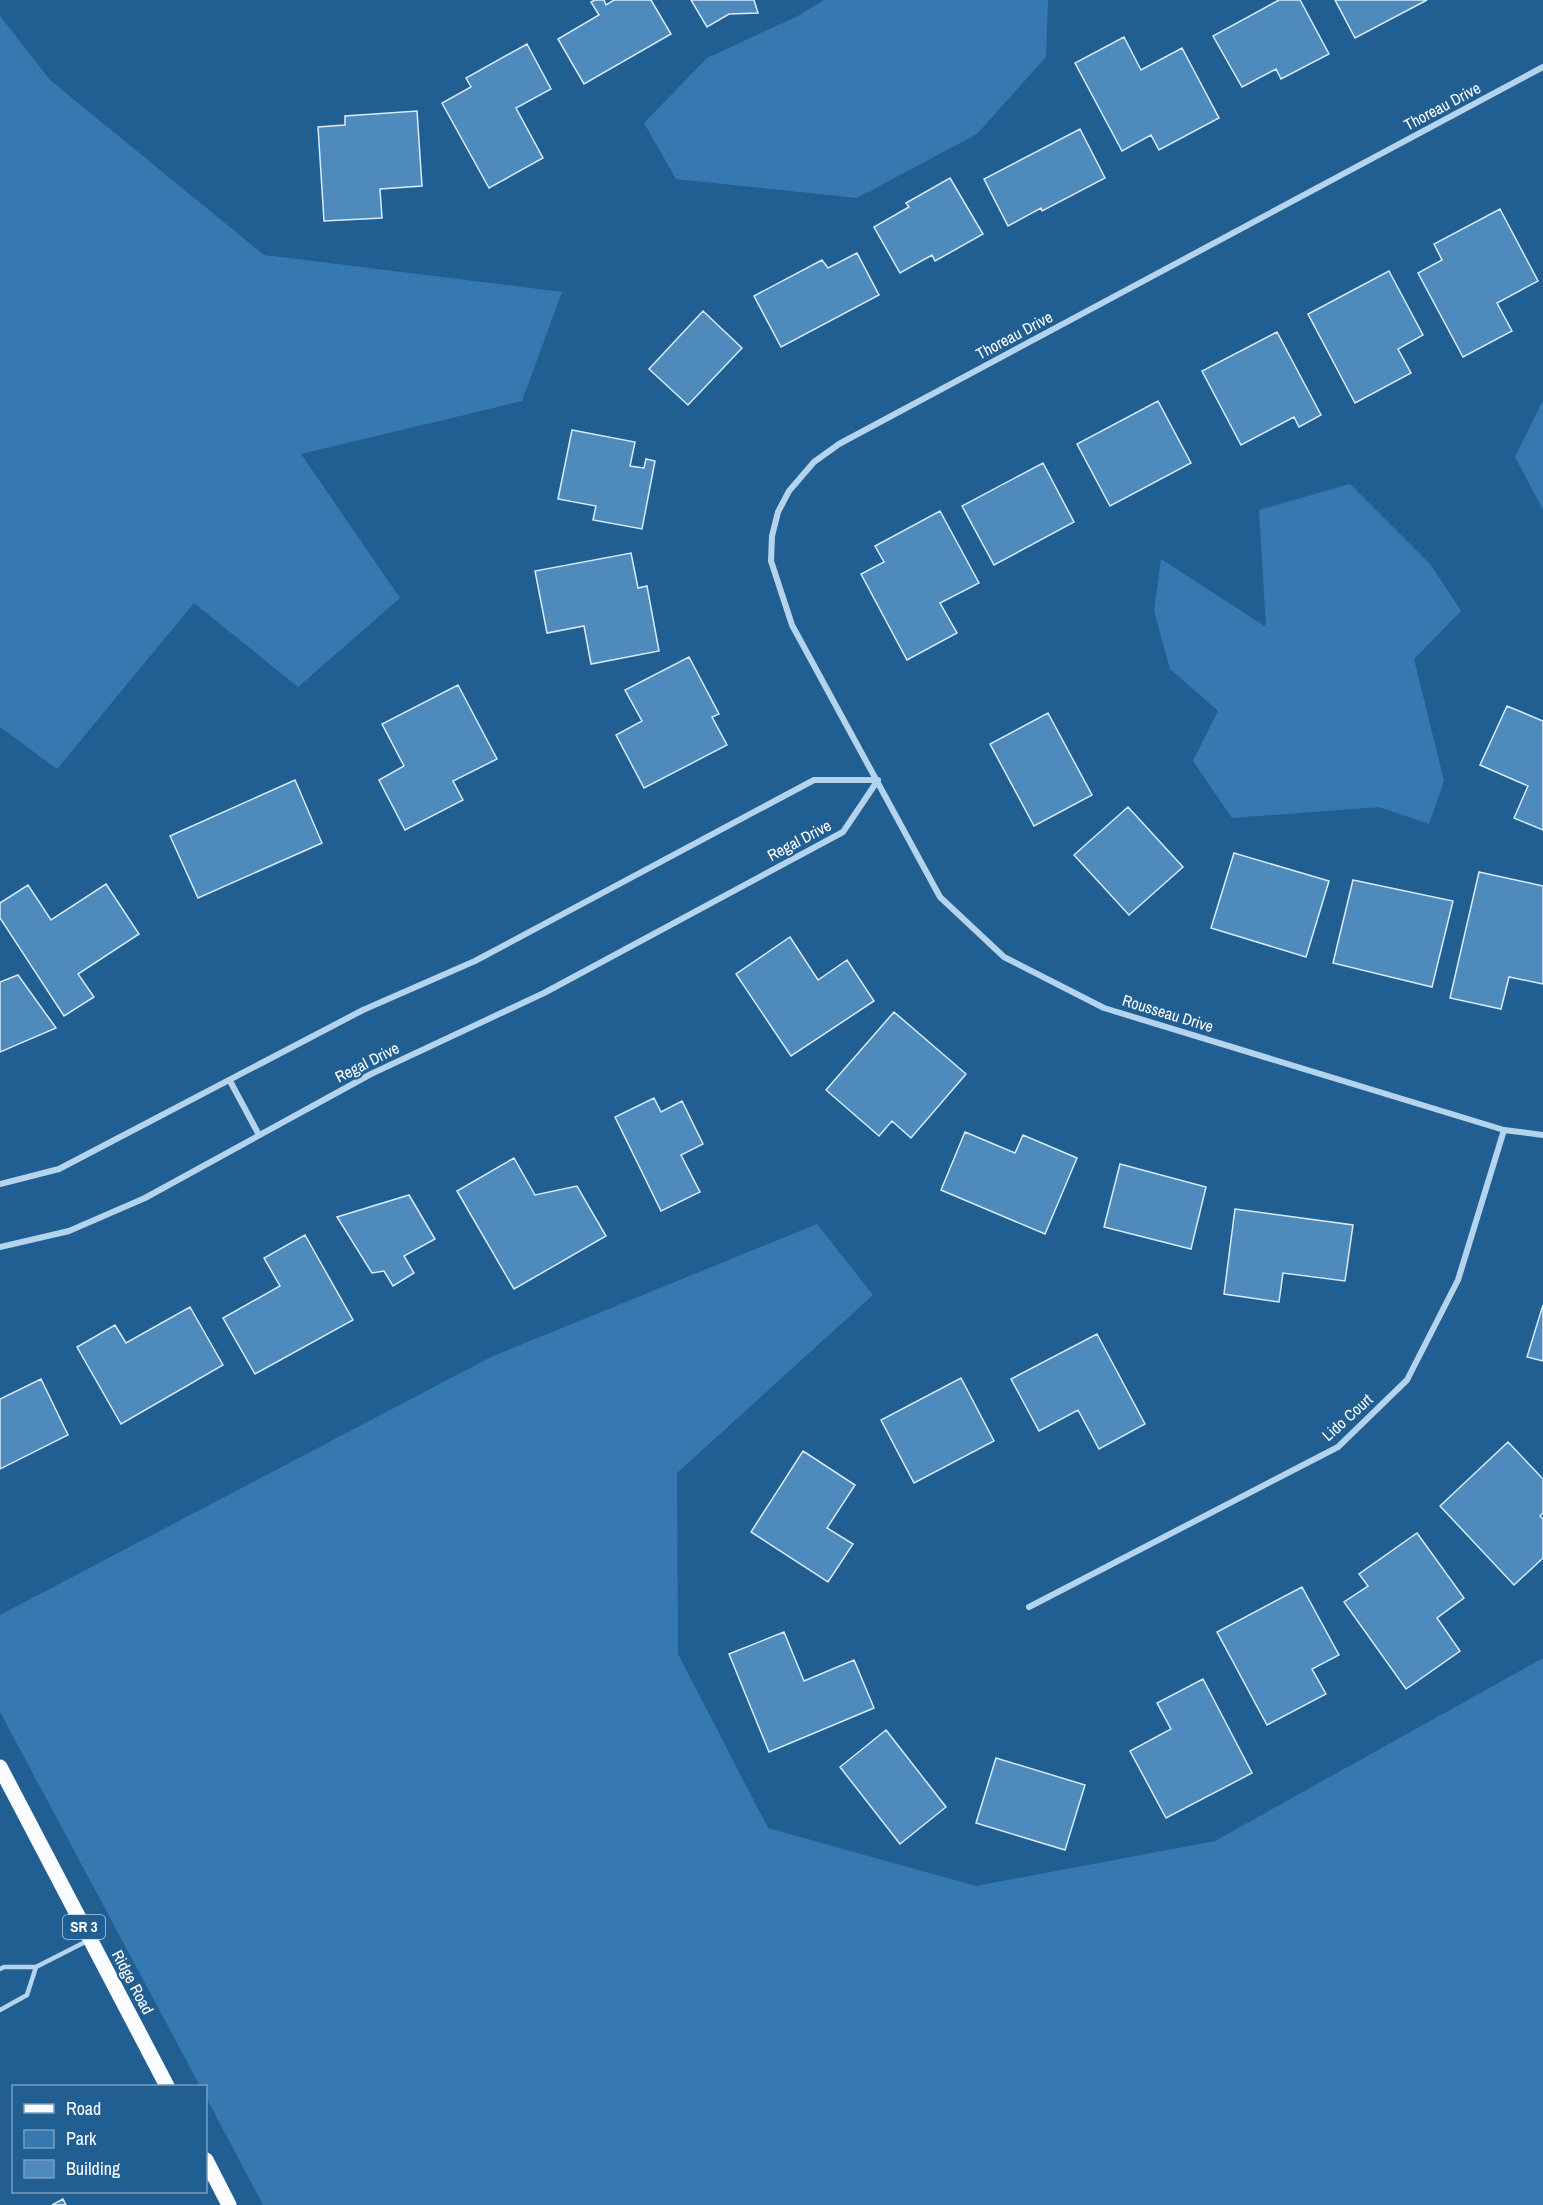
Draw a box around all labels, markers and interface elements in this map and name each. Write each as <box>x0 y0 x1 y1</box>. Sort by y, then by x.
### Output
street label: Thoreau Drive <box>1400 77 1484 135</box>
street label: Thoreau Drive <box>972 306 1056 364</box>
street label: Regal Drive <box>763 814 835 866</box>
street label: Rousseau Drive <box>1120 989 1216 1037</box>
street label: Regal Drive <box>331 1036 403 1088</box>
street label: Lido Court <box>1317 1388 1377 1446</box>
road number: SR 3 <box>63 1915 105 1939</box>
street label: Ridge Road <box>107 1946 159 2018</box>
legend <box>12 2085 207 2193</box>
text: Road <box>66 2096 101 2121</box>
text: Park <box>66 2126 97 2151</box>
text: Building <box>66 2156 121 2181</box>

